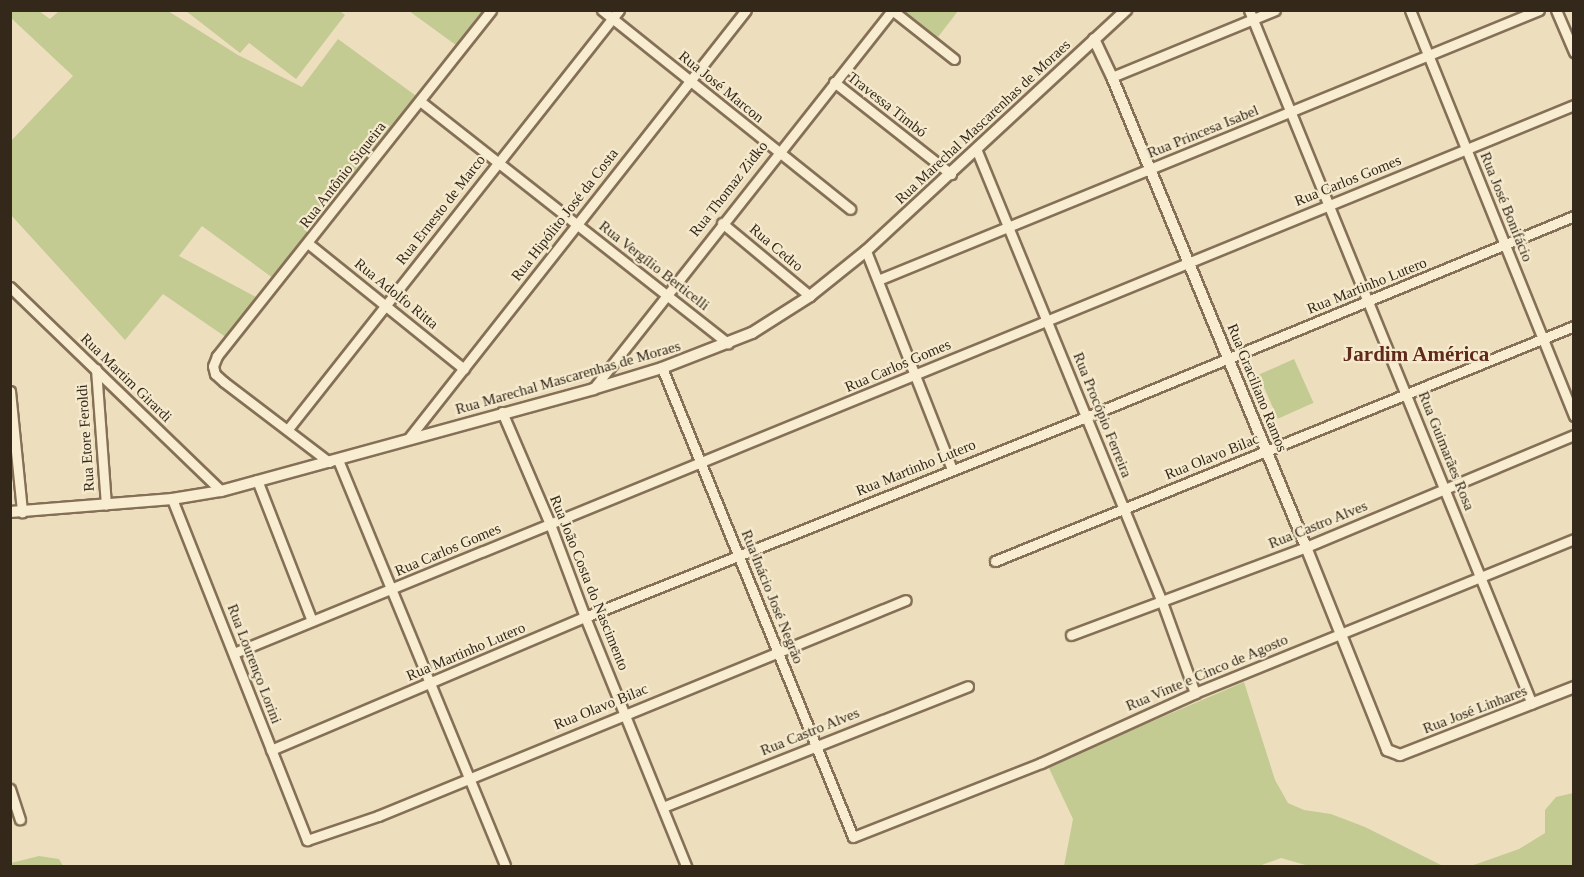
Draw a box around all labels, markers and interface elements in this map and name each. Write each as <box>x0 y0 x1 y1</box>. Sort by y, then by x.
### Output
street label: Rua Marechal Mascarenhas de Moraes <box>892 36 1074 208</box>
street label: Rua José Marcon <box>675 47 767 127</box>
street label: Travessa Timbó <box>844 68 930 142</box>
street label: Rua Princesa Isabel <box>1145 101 1261 163</box>
street label: Rua Antônio Siqueira <box>296 118 390 232</box>
street label: Rua Thomaz Zidko <box>686 138 772 240</box>
street label: Rua Hipólito José da Costa <box>508 145 622 285</box>
street label: Rua José Bonifácio <box>1476 150 1536 264</box>
street label: Rua Ernesto de Marco <box>392 151 490 269</box>
street label: Rua Carlos Gomes <box>1292 151 1404 211</box>
street label: Rua Vergílio Berticelli <box>595 217 713 315</box>
street label: Rua Cedro <box>745 220 807 276</box>
street label: Rua Adolfo Ritta <box>350 254 442 334</box>
street label: Rua Martinho Lutero <box>1305 254 1429 318</box>
street label: Rua Graciliano Ramos <box>1223 321 1291 455</box>
street label: Rua Martim Girardi <box>77 330 175 426</box>
street label: Rua Carlos Gomes <box>842 336 954 396</box>
street label: Rua Marechal Mascarenhas de Moraes <box>453 337 683 419</box>
district label: Jardim América <box>1342 341 1490 367</box>
street label: Rua Procópio Ferreira <box>1069 350 1135 480</box>
street label: Rua Etore Feroldi <box>73 384 99 492</box>
street label: Rua Guimarães Rosa <box>1414 389 1478 513</box>
street label: Rua Olavo Bilac <box>1162 430 1262 484</box>
street label: Rua Martinho Lutero <box>854 436 978 500</box>
street label: Rua João Costa do Nascimento <box>546 493 632 673</box>
street label: Rua Castro Alves <box>1266 497 1370 553</box>
street label: Rua Carlos Gomes <box>392 520 504 580</box>
street label: Rua Inácio José Negrão <box>737 527 807 667</box>
street label: Rua Lourenço Lorini <box>223 602 285 726</box>
street label: Rua Martinho Lutero <box>404 619 528 685</box>
street label: Rua Vinte e Cinco de Agosto <box>1123 630 1291 716</box>
street label: Rua Olavo Bilac <box>551 680 651 734</box>
street label: Rua José Linhares <box>1420 682 1530 738</box>
street label: Rua Castro Alves <box>758 704 862 760</box>

